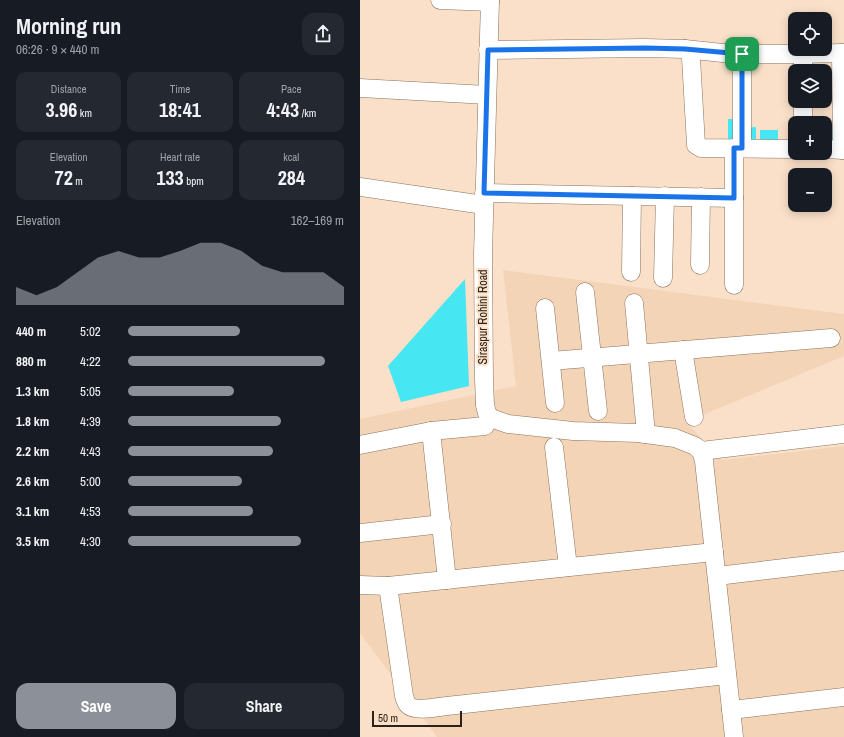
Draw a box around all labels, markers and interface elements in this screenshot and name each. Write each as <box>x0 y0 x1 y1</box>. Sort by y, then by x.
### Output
text: Morning run <box>16 11 121 41</box>
map controls <box>788 12 832 212</box>
button: locate <box>788 12 832 56</box>
button: share <box>302 13 344 55</box>
pin <box>725 37 759 71</box>
text: 06:26 · 9 × 440 m <box>16 41 99 58</box>
icon: arrive <box>731 43 753 65</box>
button: layers <box>788 64 832 108</box>
text: Distance <box>51 82 86 96</box>
text: Time <box>170 82 190 96</box>
text: Pace <box>281 82 302 96</box>
text: 3.96 <box>45 96 77 123</box>
text: 18:41 <box>159 96 201 123</box>
text: 4:43 <box>266 96 299 123</box>
text: km <box>77 106 92 120</box>
text: /km <box>299 106 316 120</box>
button: + <box>788 116 832 160</box>
text: Elevation <box>50 150 87 164</box>
text: Heart rate <box>160 150 200 164</box>
text: kcal <box>283 150 299 164</box>
text: 72 <box>55 164 73 191</box>
text: 133 <box>156 164 184 191</box>
text: 284 <box>278 164 305 191</box>
button: − <box>788 168 832 212</box>
text: m <box>73 174 83 188</box>
text: bpm <box>184 174 204 188</box>
text: Elevation <box>16 212 60 229</box>
text: 162–169 m <box>291 212 344 229</box>
street label: Siraspur Rohini Road <box>475 269 491 365</box>
text: 440 m <box>16 323 46 340</box>
text: 5:02 <box>80 323 101 340</box>
text: 880 m <box>16 353 46 370</box>
text: 4:22 <box>80 353 101 370</box>
text: 1.3 km <box>16 383 49 400</box>
text: 5:05 <box>80 383 101 400</box>
text: 1.8 km <box>16 413 49 430</box>
text: 4:39 <box>80 413 101 430</box>
text: 2.2 km <box>16 443 49 460</box>
text: 4:43 <box>80 443 101 460</box>
text: 2.6 km <box>16 473 49 490</box>
text: 5:00 <box>80 473 101 490</box>
text: 3.1 km <box>16 503 49 520</box>
text: 4:53 <box>80 503 101 520</box>
text: 3.5 km <box>16 533 49 550</box>
text: 4:30 <box>80 533 101 550</box>
button: Save <box>16 683 176 729</box>
button: Share <box>184 683 344 729</box>
scale bar <box>372 709 462 728</box>
text: 50 m <box>378 711 398 725</box>

